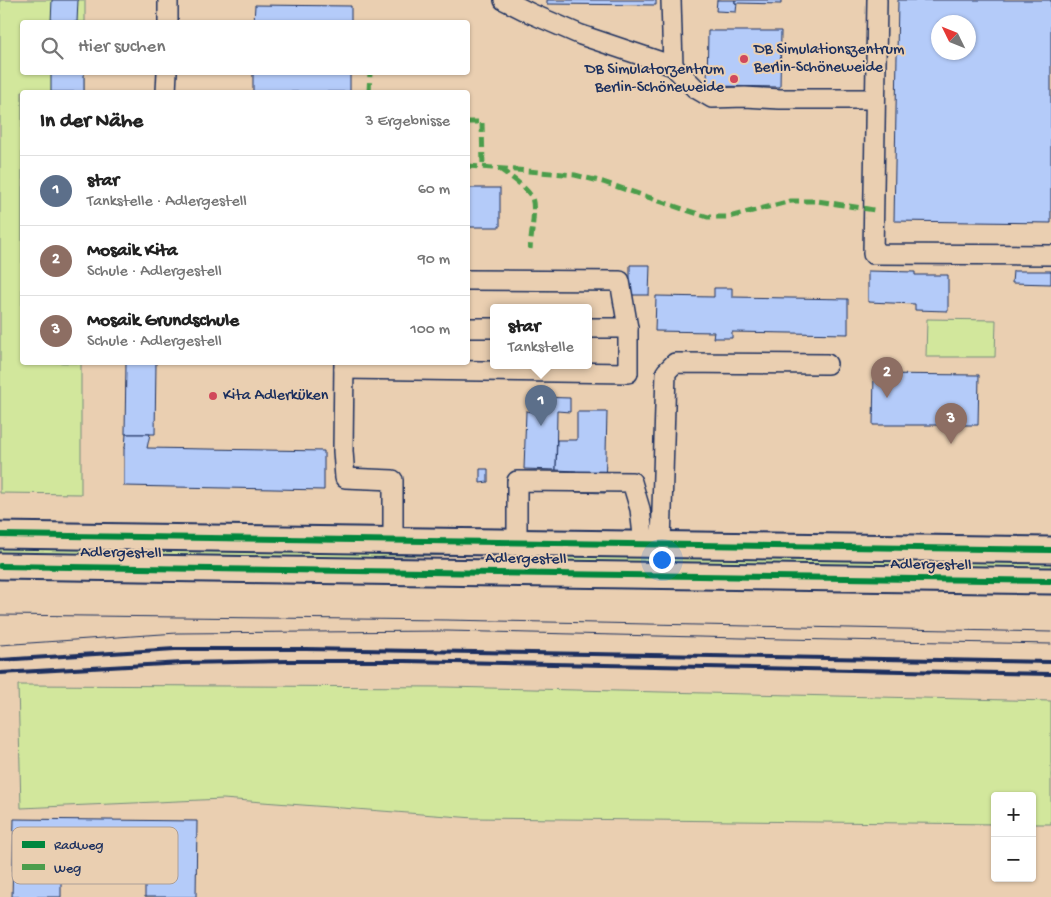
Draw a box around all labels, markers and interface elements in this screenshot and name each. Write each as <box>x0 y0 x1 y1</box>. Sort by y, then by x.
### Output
north arrow <box>931 15 976 60</box>
search box <box>20 20 470 75</box>
icon: search <box>38 34 66 62</box>
text: Hier suchen <box>78 36 165 59</box>
place label: DB Simulationszentrum Berlin-Schöneweide <box>753 41 905 78</box>
marker: DB Simulationszentrum Berlin-Schöneweide <box>738 53 750 65</box>
place label: DB Simulatorzentrum Berlin-Schöneweide <box>584 61 725 98</box>
marker: DB Simulatorzentrum Berlin-Schöneweide <box>728 73 740 85</box>
text: In der Nähe <box>40 110 143 135</box>
text: 3 Ergebnisse <box>365 113 450 132</box>
text: star <box>87 170 119 193</box>
text: 1 <box>53 181 59 200</box>
text: 60 m <box>418 181 450 200</box>
text: Tankstelle · Adlergestell <box>87 193 247 212</box>
text: Mosaik Kita <box>87 240 178 263</box>
text: 2 <box>52 251 60 270</box>
text: 90 m <box>418 251 450 270</box>
text: Schule · Adlergestell <box>87 263 222 282</box>
popup <box>490 304 592 369</box>
text: Mosaik Grundschule <box>87 310 239 333</box>
text: star <box>508 316 540 339</box>
text: 3 <box>52 321 60 340</box>
text: 100 m <box>410 321 450 340</box>
text: Schule · Adlergestell <box>87 333 222 352</box>
text: Tankstelle <box>508 339 574 358</box>
pin: 2 <box>871 357 903 398</box>
pin: 1 <box>525 385 557 426</box>
place label: Kita Adlerküken <box>223 387 329 406</box>
marker: Kita Adlerküken <box>207 390 219 402</box>
pin: 3 <box>935 403 967 444</box>
street label: Adlergestell <box>80 544 162 564</box>
your location <box>649 547 675 573</box>
street label: Adlergestell <box>485 550 567 570</box>
street label: Adlergestell <box>890 556 972 576</box>
map controls <box>991 792 1036 882</box>
button: + <box>991 792 1036 837</box>
legend <box>12 827 178 884</box>
button: − <box>991 837 1036 882</box>
text: Radweg <box>54 838 103 855</box>
text: Weg <box>54 861 81 878</box>

